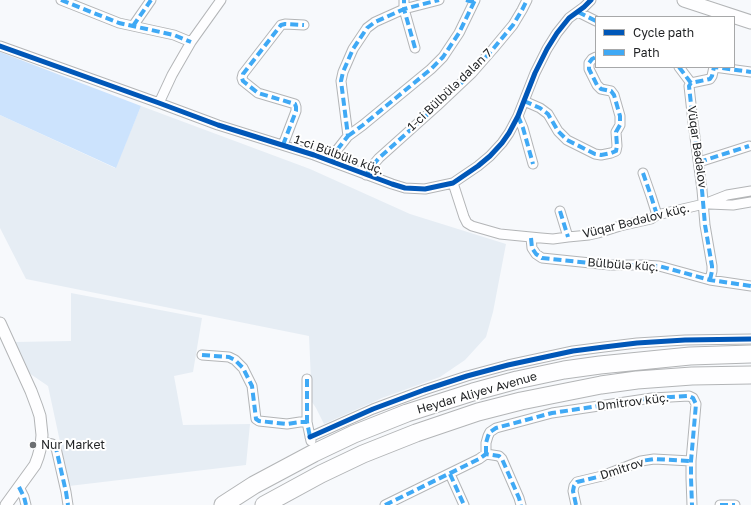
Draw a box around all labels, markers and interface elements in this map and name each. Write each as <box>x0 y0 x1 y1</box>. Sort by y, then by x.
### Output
legend <box>595 16 735 68</box>
text: Cycle path <box>633 25 694 40</box>
text: Path <box>633 45 660 60</box>
street label: 1-ci Bülbülə dalan 7 <box>405 46 495 134</box>
street label: Vüqar Bədəlov <box>684 105 710 189</box>
street label: 1-ci Bülbülə küç. <box>292 132 386 178</box>
street label: Vüqar Bədəlov küç. <box>581 201 691 241</box>
street label: Bülbülə küç. <box>587 255 659 275</box>
street label: Heydar Aliyev Avenue <box>415 369 539 417</box>
street label: Dmitrov küç. <box>596 390 670 414</box>
place label: Nur Market <box>41 438 105 452</box>
marker: Nur Market <box>28 440 38 450</box>
street label: Dmitrov <box>598 455 646 483</box>

